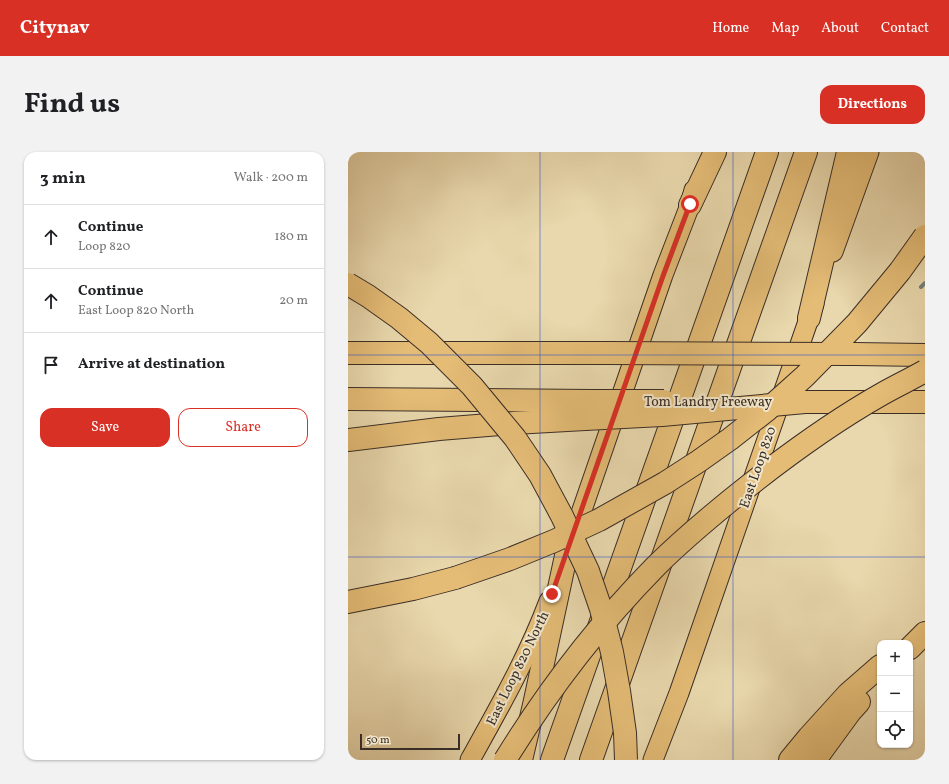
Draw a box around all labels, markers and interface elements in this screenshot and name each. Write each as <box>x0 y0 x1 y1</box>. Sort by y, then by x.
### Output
text: Citynav <box>20 15 90 41</box>
text: Home <box>712 19 749 38</box>
text: Map <box>771 19 799 38</box>
text: About <box>821 19 859 38</box>
text: Contact <box>881 19 929 38</box>
text: Find us <box>24 85 120 124</box>
button: Directions <box>820 85 925 124</box>
text: 3 min <box>40 167 86 190</box>
text: Walk · 200 m <box>234 169 308 187</box>
route start <box>681 195 699 213</box>
text: Continue <box>78 217 143 238</box>
icon: ahead <box>40 226 62 248</box>
text: 180 m <box>274 228 308 246</box>
text: Loop 820 <box>78 238 130 256</box>
text: Continue <box>78 281 143 302</box>
icon: ahead <box>40 290 62 312</box>
text: 20 m <box>279 292 308 310</box>
text: East Loop 820 North <box>78 302 194 320</box>
icon: arrive <box>40 354 62 376</box>
text: Arrive at destination <box>78 354 225 375</box>
street label: Tom Landry Freeway <box>644 393 772 412</box>
button: Save <box>40 408 170 447</box>
button: Share <box>178 408 308 447</box>
street label: East Loop 820 <box>736 424 781 511</box>
route end <box>543 585 561 603</box>
street label: East Loop 820 North <box>482 608 554 729</box>
map controls <box>877 640 913 748</box>
button: + <box>877 640 913 676</box>
button: − <box>877 676 913 712</box>
button: locate <box>877 712 913 748</box>
scale bar <box>360 732 460 751</box>
text: 50 m <box>366 733 390 748</box>

